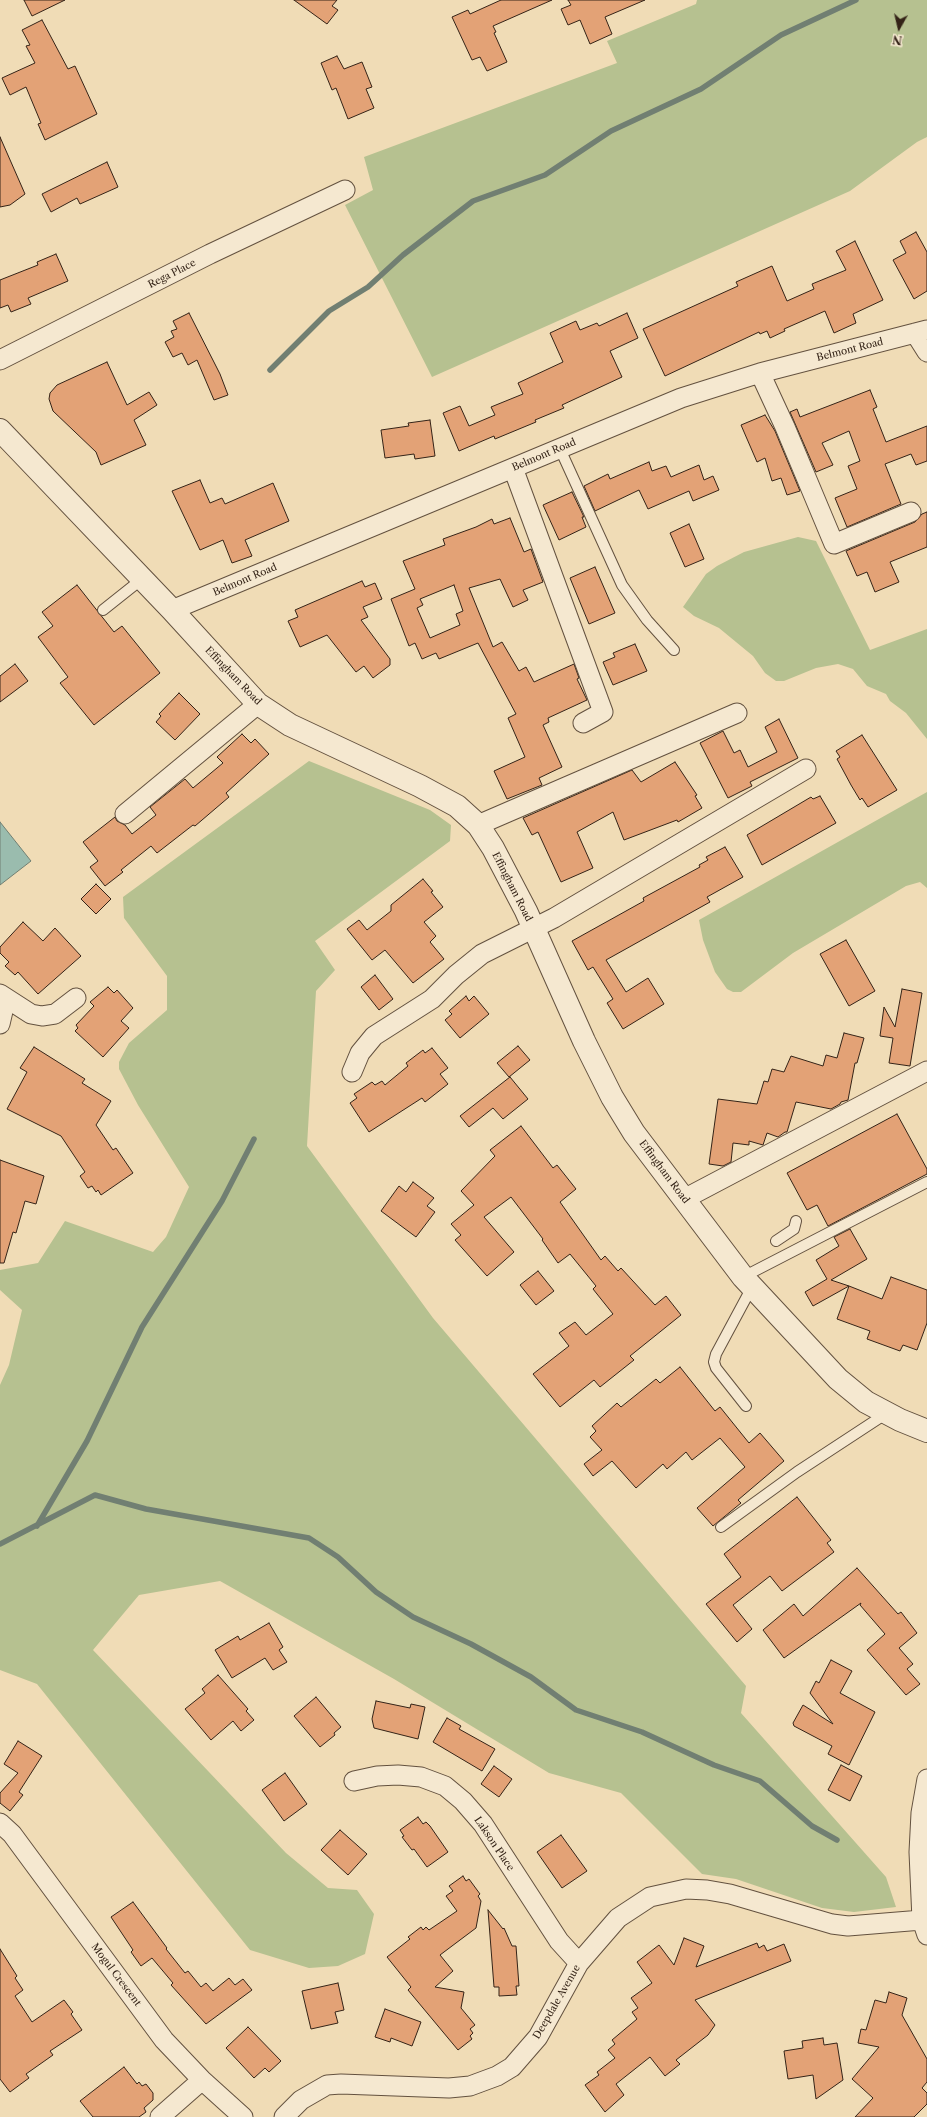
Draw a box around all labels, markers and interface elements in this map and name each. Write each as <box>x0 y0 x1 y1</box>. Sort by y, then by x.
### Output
north arrow <box>879 8 919 48</box>
text: N <box>892 32 903 47</box>
street label: Rega Place <box>146 257 198 291</box>
street label: Belmont Road <box>815 336 885 364</box>
street label: Belmont Road <box>510 436 578 474</box>
street label: Belmont Road <box>211 561 279 599</box>
street label: Effingham Road <box>202 644 264 708</box>
street label: Effingham Road <box>489 850 535 924</box>
street label: Effingham Road <box>636 1138 692 1206</box>
street label: Lakson Place <box>471 1815 517 1873</box>
street label: Mogul Crescent <box>89 1941 143 2009</box>
street label: Deepdale Avenue <box>531 1963 583 2041</box>

